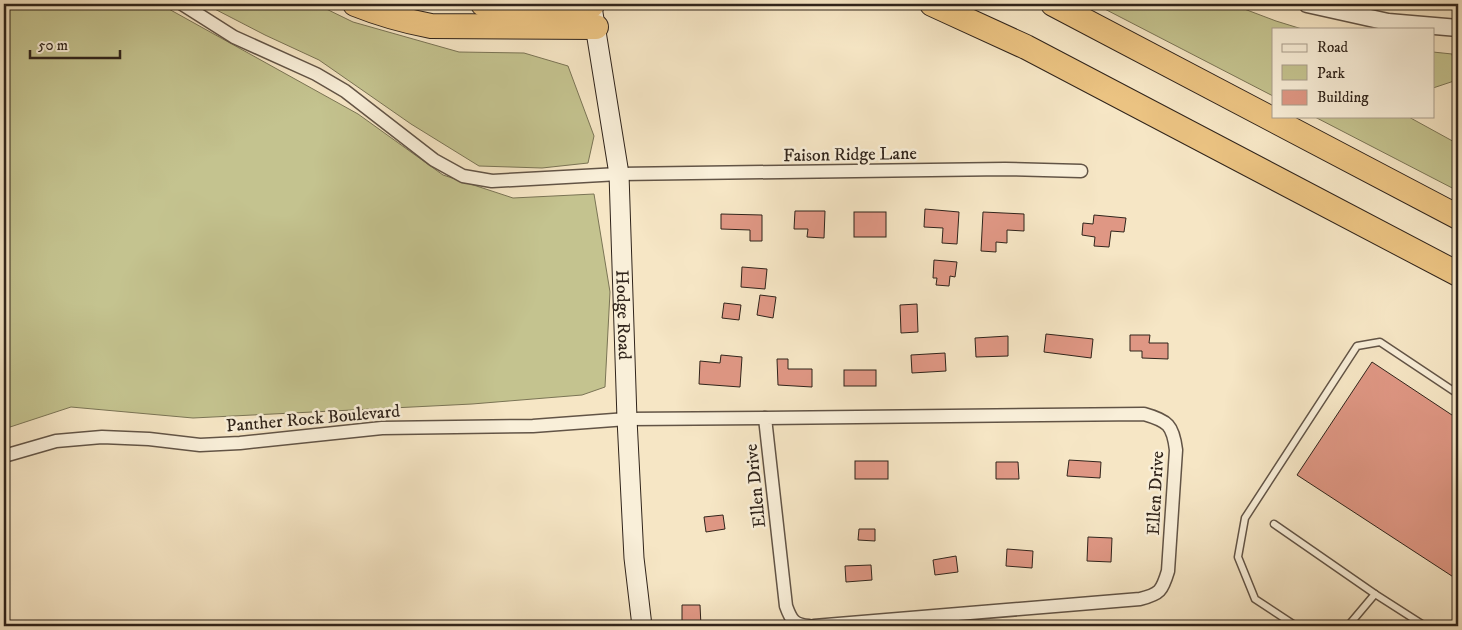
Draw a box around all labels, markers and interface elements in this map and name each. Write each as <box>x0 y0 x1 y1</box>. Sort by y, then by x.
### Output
scale bar <box>30 28 120 60</box>
legend <box>1272 28 1434 118</box>
text: 50 m <box>38 36 68 55</box>
text: Road <box>1317 38 1349 57</box>
text: Park <box>1317 64 1346 83</box>
text: Building <box>1317 88 1369 107</box>
street label: Faison Ridge Lane <box>783 143 917 167</box>
street label: Hodge Road <box>610 270 635 360</box>
street label: Panther Rock Boulevard <box>225 400 401 438</box>
street label: Ellen Drive <box>741 443 771 529</box>
street label: Ellen Drive <box>1143 450 1169 536</box>

